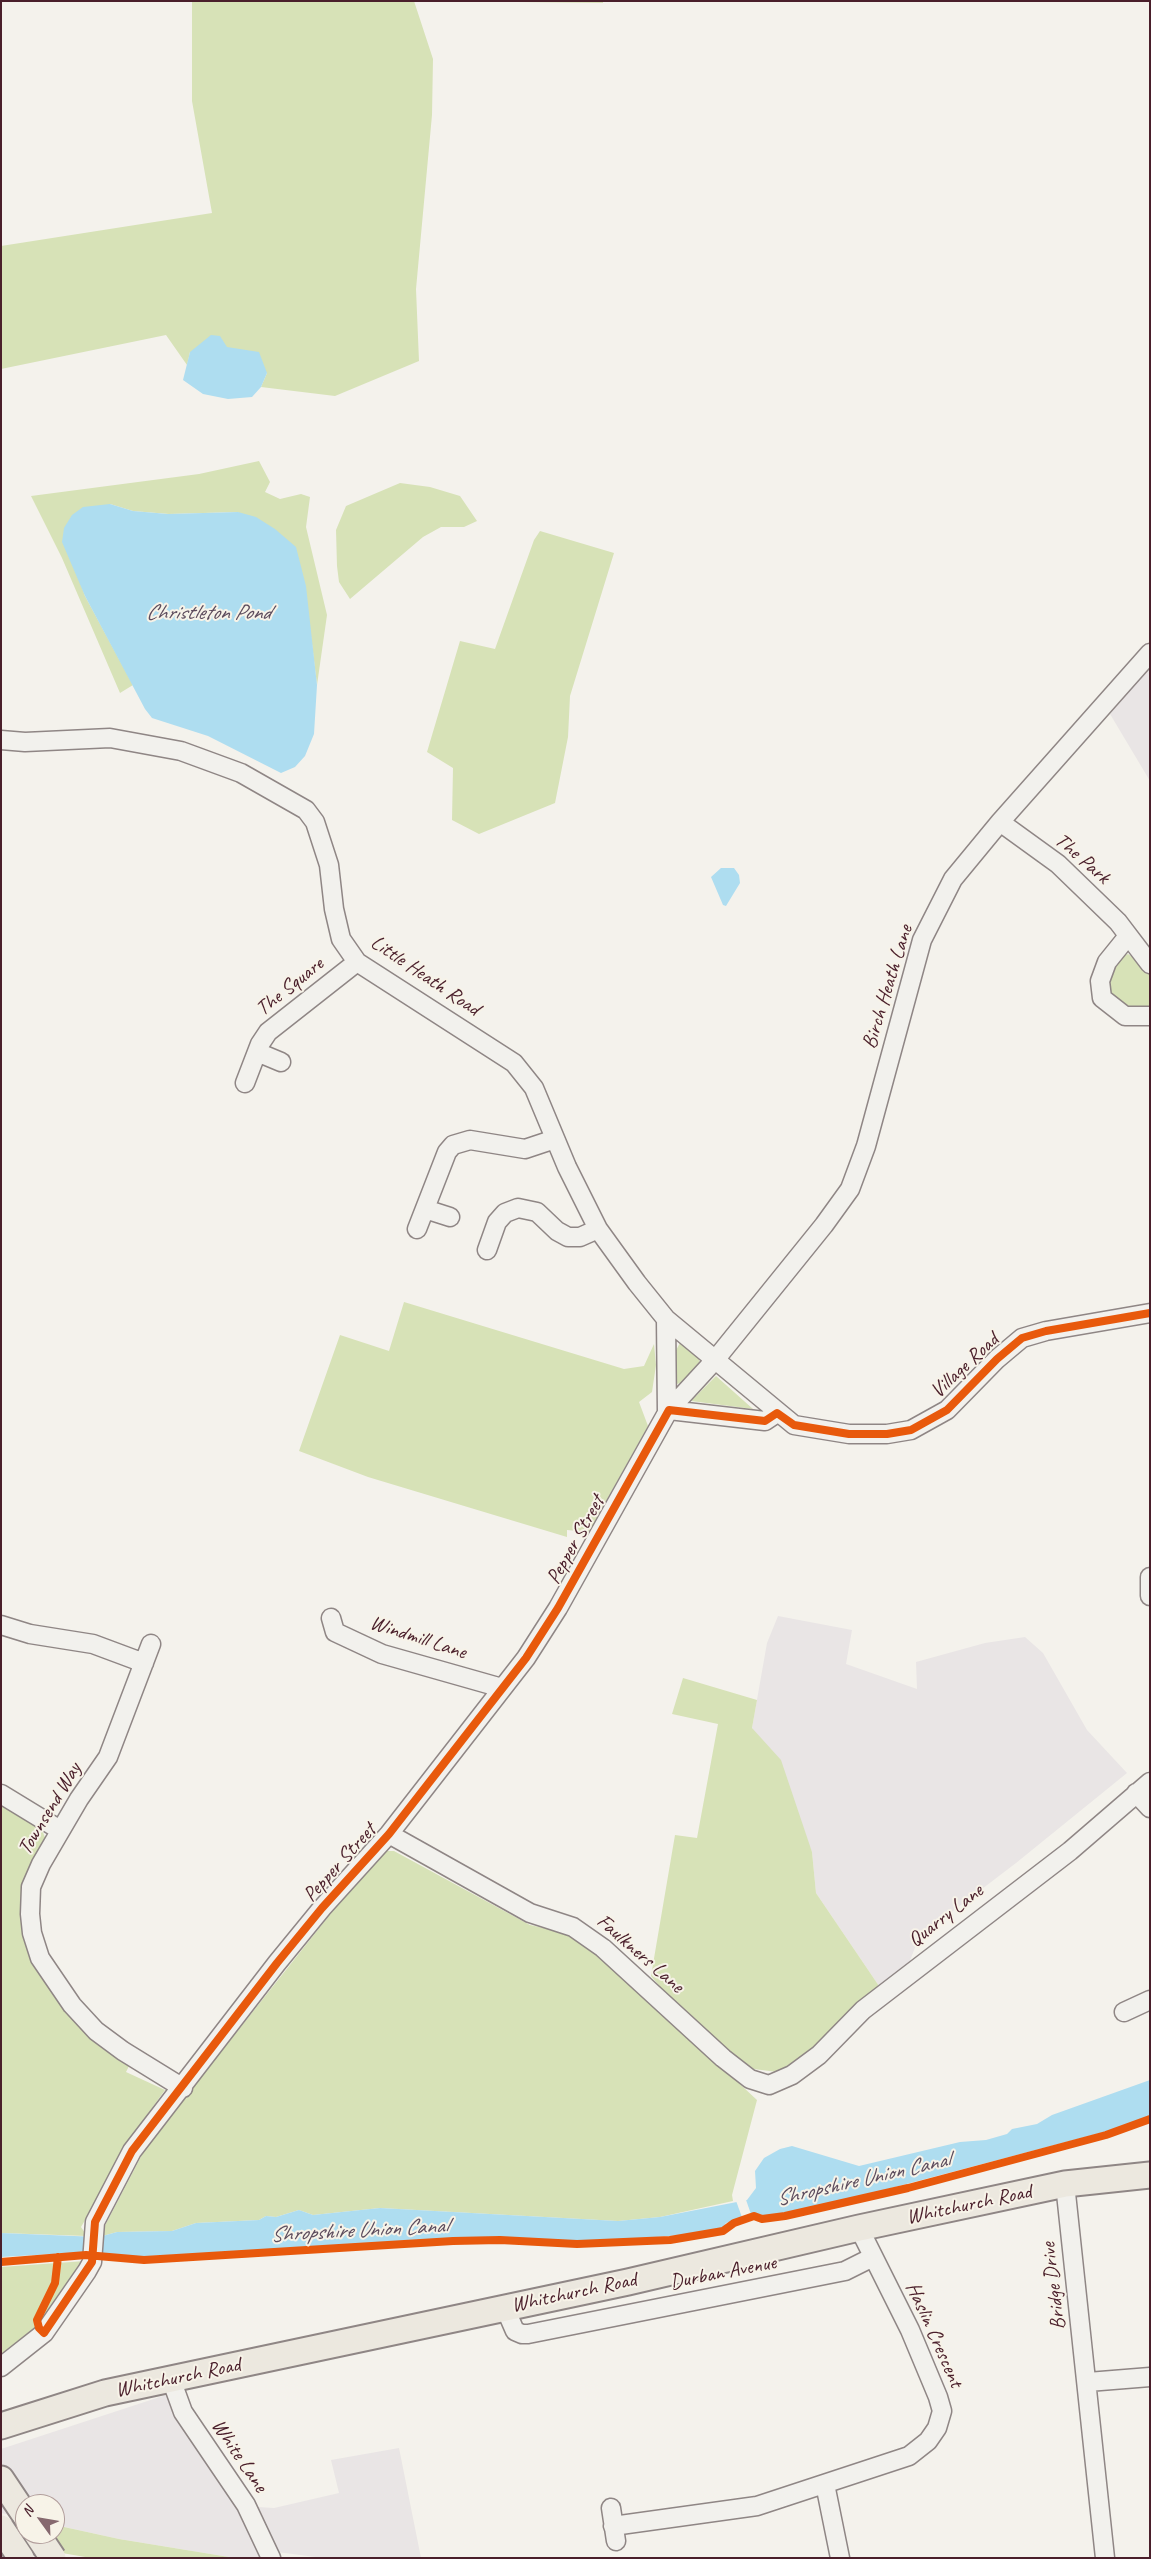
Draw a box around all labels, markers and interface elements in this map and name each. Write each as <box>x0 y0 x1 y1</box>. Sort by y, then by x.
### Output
water label: Christleton Pond <box>146 600 270 626</box>
street label: The Park <box>1049 828 1115 890</box>
street label: Birch Heath Lane <box>857 922 919 1052</box>
street label: Little Heath Road <box>366 930 484 1022</box>
street label: The Square <box>251 952 329 1022</box>
street label: Village Road <box>926 1328 1004 1404</box>
street label: Pepper Street <box>541 1491 611 1589</box>
street label: Windmill Lane <box>367 1611 469 1665</box>
street label: Townsend Way <box>13 1758 87 1860</box>
street label: Pepper Street <box>298 1818 382 1908</box>
street label: Quarry Lane <box>903 1879 989 1953</box>
street label: Faulkners Lane <box>591 1909 689 1999</box>
water label: Shropshire Union Canal <box>774 2147 952 2213</box>
street label: Whitchurch Road <box>904 2179 1034 2231</box>
water label: Shropshire Union Canal <box>270 2213 448 2249</box>
street label: Bridge Drive <box>1036 2241 1072 2331</box>
street label: Durban Avenue <box>668 2250 778 2296</box>
street label: Whitchurch Road <box>509 2267 639 2319</box>
street label: Haslin Crescent <box>900 2278 968 2392</box>
street label: Whitchurch Road <box>113 2352 243 2404</box>
street label: White Lane <box>205 2415 273 2497</box>
north arrow <box>15 2494 65 2544</box>
text: N <box>18 2503 37 2520</box>

